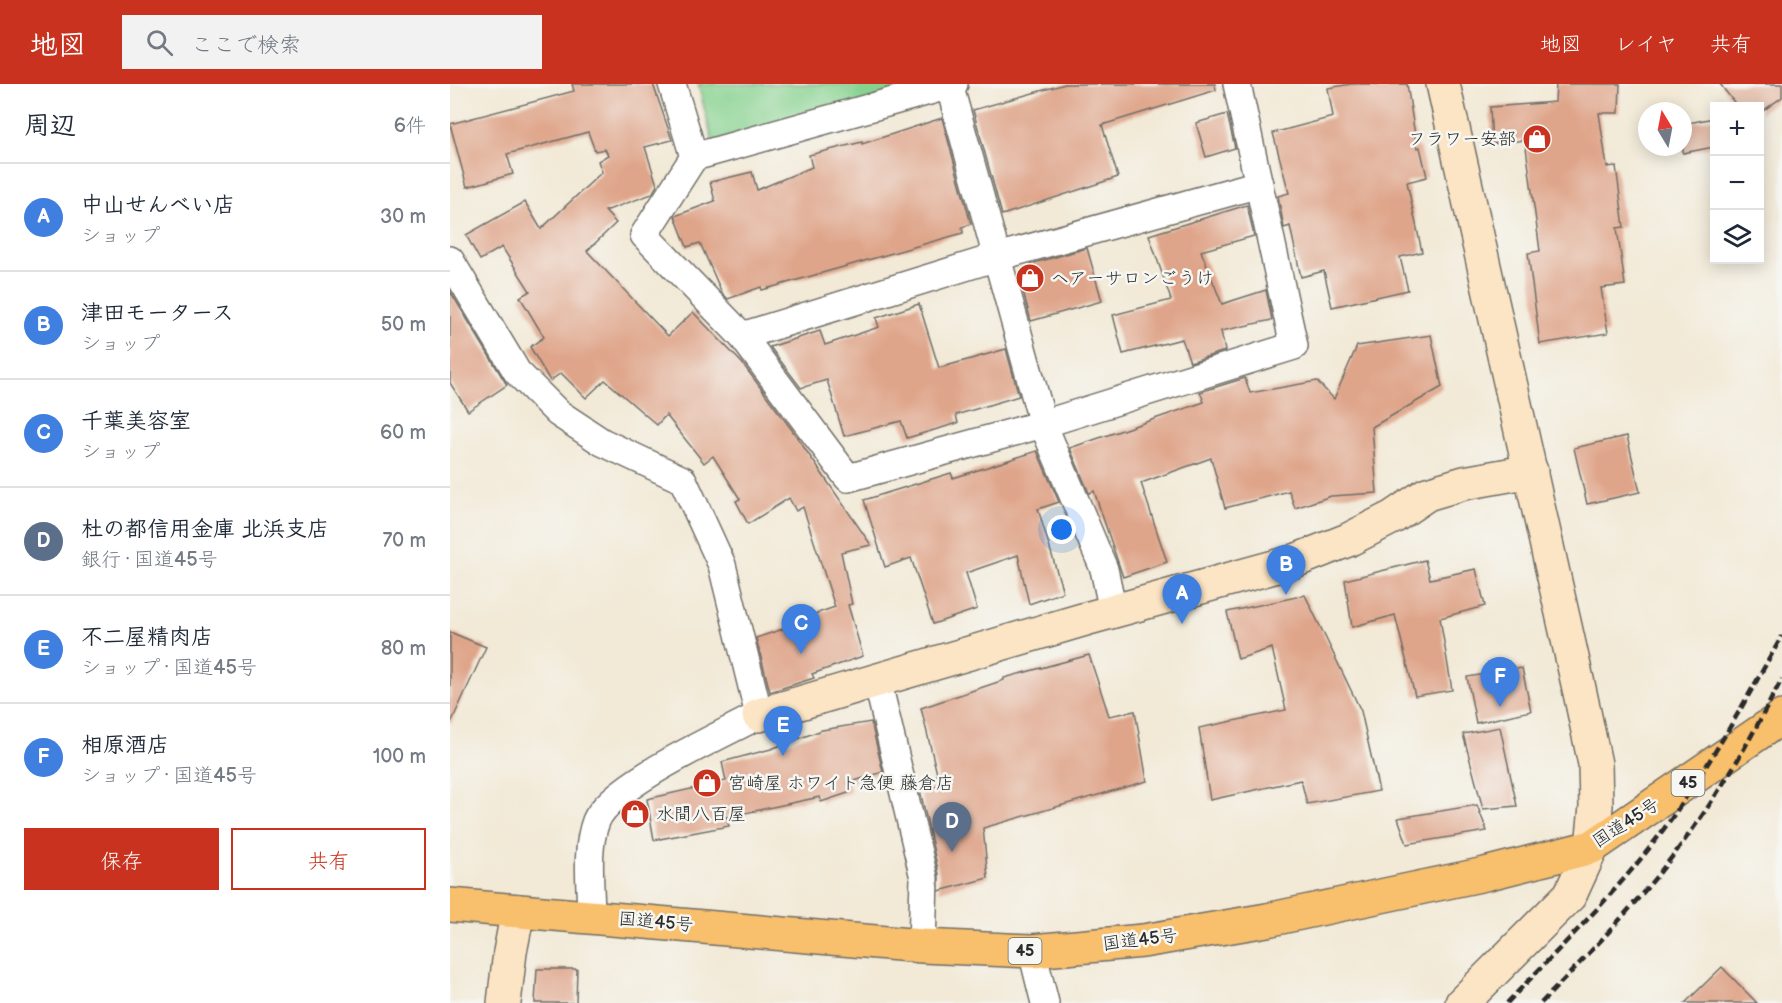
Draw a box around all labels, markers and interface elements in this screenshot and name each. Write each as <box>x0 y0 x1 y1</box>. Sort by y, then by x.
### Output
search box <box>122 15 542 69</box>
icon: search <box>143 26 176 59</box>
text: 地図 <box>30 29 86 62</box>
text: ここで検索 <box>191 32 301 59</box>
text: 地図 <box>1540 32 1582 57</box>
text: レイヤ <box>1615 32 1677 57</box>
text: 共有 <box>1710 32 1752 57</box>
north arrow <box>1638 102 1692 156</box>
map controls <box>1710 102 1764 264</box>
button: + <box>1710 102 1764 156</box>
text: 周辺 <box>24 111 76 142</box>
text: 6件 <box>394 114 426 138</box>
shop icon: フラワー安部 <box>1521 123 1553 155</box>
place label: フラワー安部 <box>1408 129 1516 150</box>
button: − <box>1710 156 1764 210</box>
text: 中山せんべい店 <box>81 192 235 219</box>
text: A <box>37 205 50 229</box>
text: 30 m <box>380 205 426 229</box>
button: layers <box>1710 210 1764 264</box>
text: ショップ <box>81 224 160 248</box>
shop icon: ヘアーサロンごうけ <box>1014 262 1046 294</box>
place label: ヘアーサロンごうけ <box>1051 268 1214 289</box>
text: 津田モータース <box>81 300 234 327</box>
text: B <box>36 313 51 337</box>
text: 50 m <box>381 313 426 337</box>
text: ショップ <box>81 332 160 356</box>
text: 千葉美容室 <box>81 408 191 435</box>
text: C <box>36 421 51 445</box>
text: 60 m <box>380 421 426 445</box>
text: ショップ <box>81 440 160 464</box>
your location <box>1047 515 1076 544</box>
text: 杜の都信用金庫 北浜支店 <box>81 516 329 543</box>
text: D <box>37 529 50 553</box>
text: 70 m <box>382 529 426 553</box>
pin: B <box>1266 546 1306 595</box>
text: 銀行 · 国道45号 <box>81 548 218 572</box>
pin: A <box>1162 574 1202 624</box>
pin: C <box>782 604 820 654</box>
text: 不二屋精肉店 <box>81 624 213 651</box>
text: E <box>37 637 50 661</box>
text: 80 m <box>381 637 426 661</box>
text: ショップ · 国道45号 <box>81 656 257 680</box>
pin: F <box>1480 658 1520 707</box>
pin: E <box>764 706 802 756</box>
text: 相原酒店 <box>81 732 169 759</box>
text: F <box>37 745 50 769</box>
text: 100 m <box>373 745 426 769</box>
text: ショップ · 国道45号 <box>81 764 257 788</box>
shop icon: 宮崎屋 ホワイト急便 藤倉店 <box>691 767 723 799</box>
road number: 45 <box>1672 770 1704 796</box>
place label: 宮崎屋 ホワイト急便 藤倉店 <box>728 773 954 794</box>
street label: 国道45号 <box>1589 794 1663 852</box>
shop icon: 水間八百屋 <box>619 798 651 830</box>
pin: D <box>932 802 972 852</box>
place label: 水間八百屋 <box>656 804 746 825</box>
button: 保存 <box>24 828 219 890</box>
button: 共有 <box>231 828 426 890</box>
street label: 国道45号 <box>618 908 694 936</box>
street label: 国道45号 <box>1101 925 1179 955</box>
road number: 45 <box>1008 938 1042 964</box>

